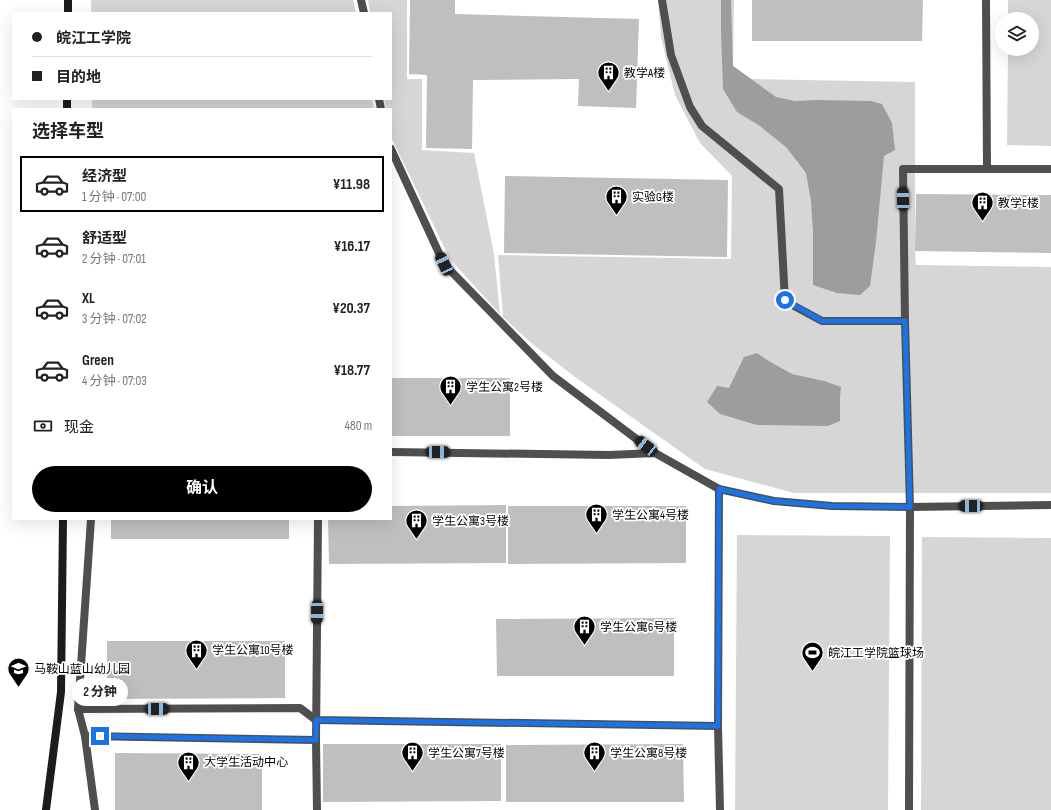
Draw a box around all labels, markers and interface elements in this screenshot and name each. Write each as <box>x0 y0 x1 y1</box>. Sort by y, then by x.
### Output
map controls <box>995 12 1039 56</box>
button: layers <box>995 12 1039 56</box>
text: 皖江工学院 <box>56 29 131 48</box>
building icon: 教学A楼 <box>595 60 621 93</box>
place label: 教学A楼 <box>624 66 665 81</box>
text: 目的地 <box>56 68 101 87</box>
text: 选择车型 <box>32 121 104 142</box>
icon: car <box>34 166 70 202</box>
text: 经济型 <box>82 167 127 186</box>
text: ¥11.98 <box>333 175 370 194</box>
building icon: 实验G楼 <box>603 184 629 217</box>
car <box>897 187 909 211</box>
text: 1 分钟 · 07:00 <box>82 189 146 205</box>
place label: 实验G楼 <box>632 190 674 205</box>
building icon: 教学E楼 <box>970 190 996 223</box>
place label: 教学E楼 <box>998 196 1039 211</box>
icon: car <box>34 228 70 264</box>
text: 舒适型 <box>82 229 127 248</box>
text: ¥16.17 <box>334 237 370 256</box>
text: 2 分钟 · 07:01 <box>82 251 146 267</box>
car <box>433 251 455 277</box>
text: XL <box>82 289 95 308</box>
icon: car <box>34 290 70 326</box>
route start <box>776 291 794 309</box>
text: ¥20.37 <box>332 299 370 318</box>
text: 3 分钟 · 07:02 <box>82 311 147 327</box>
text: Green <box>82 351 114 370</box>
icon: car <box>34 352 70 388</box>
text: ¥18.77 <box>333 361 370 380</box>
text: 4 分钟 · 07:03 <box>82 373 147 389</box>
building icon: 学生公寓2号楼 <box>438 374 464 407</box>
place label: 学生公寓2号楼 <box>466 380 543 395</box>
icon: cash <box>32 415 54 437</box>
text: 现金 <box>64 418 94 437</box>
text: 480 m <box>345 418 372 434</box>
car <box>633 434 659 458</box>
car <box>426 446 450 458</box>
button: 确认 <box>32 466 372 512</box>
car <box>959 500 983 512</box>
building icon: 学生公寓4号楼 <box>584 502 610 535</box>
building icon: 学生公寓3号楼 <box>404 508 430 541</box>
place label: 学生公寓4号楼 <box>612 508 689 523</box>
place label: 学生公寓3号楼 <box>432 514 509 529</box>
car <box>311 600 323 624</box>
building icon: 学生公寓6号楼 <box>572 614 598 647</box>
place label: 学生公寓6号楼 <box>600 620 677 635</box>
building icon: 学生公寓10号楼 <box>183 637 209 670</box>
sports icon: 皖江工学院篮球场 <box>800 640 826 673</box>
place label: 学生公寓10号楼 <box>212 643 294 658</box>
place label: 皖江工学院篮球场 <box>828 646 924 661</box>
school or university icon: 马鞍山蓝山幼儿园 <box>5 656 31 689</box>
place label: 马鞍山蓝山幼儿园 <box>34 662 130 677</box>
callout: 2 分钟 <box>72 678 128 706</box>
text: 2 分钟 <box>83 684 117 700</box>
car <box>145 703 169 715</box>
route end <box>91 727 109 745</box>
building icon: 学生公寓7号楼 <box>399 740 425 773</box>
building icon: 学生公寓8号楼 <box>582 740 608 773</box>
place label: 学生公寓7号楼 <box>428 746 505 761</box>
place label: 学生公寓8号楼 <box>610 746 687 761</box>
building icon: 大学生活动中心 <box>175 749 201 782</box>
place label: 大学生活动中心 <box>204 755 288 770</box>

